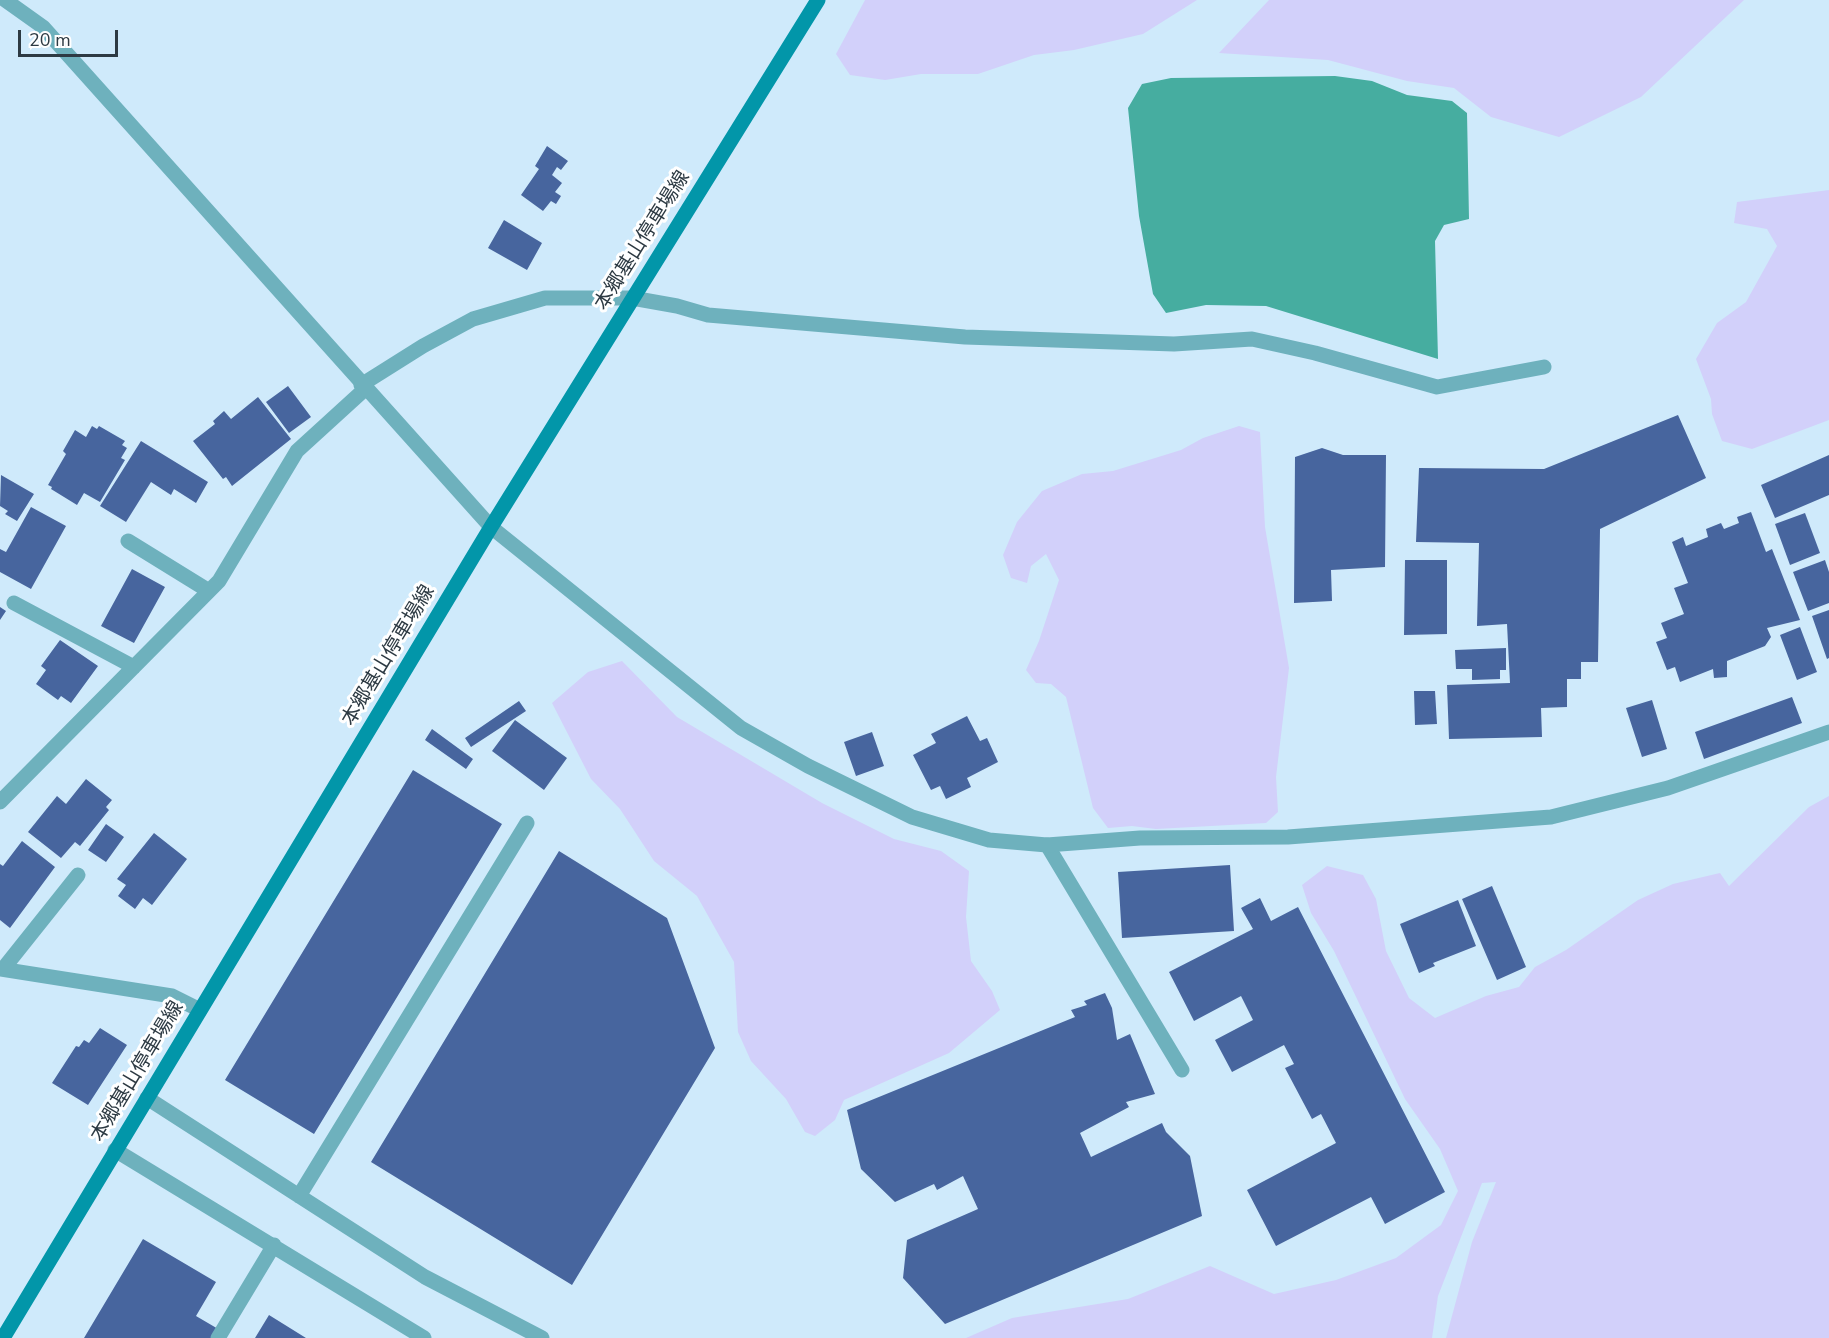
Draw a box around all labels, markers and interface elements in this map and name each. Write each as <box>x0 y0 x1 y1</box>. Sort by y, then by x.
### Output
scale bar <box>21 18 122 56</box>
text: 20 m <box>29 28 71 52</box>
street label: 本郷基山停車場線 <box>590 167 696 315</box>
street label: 本郷基山停車場線 <box>338 581 440 731</box>
street label: 本郷基山停車場線 <box>87 997 189 1147</box>

